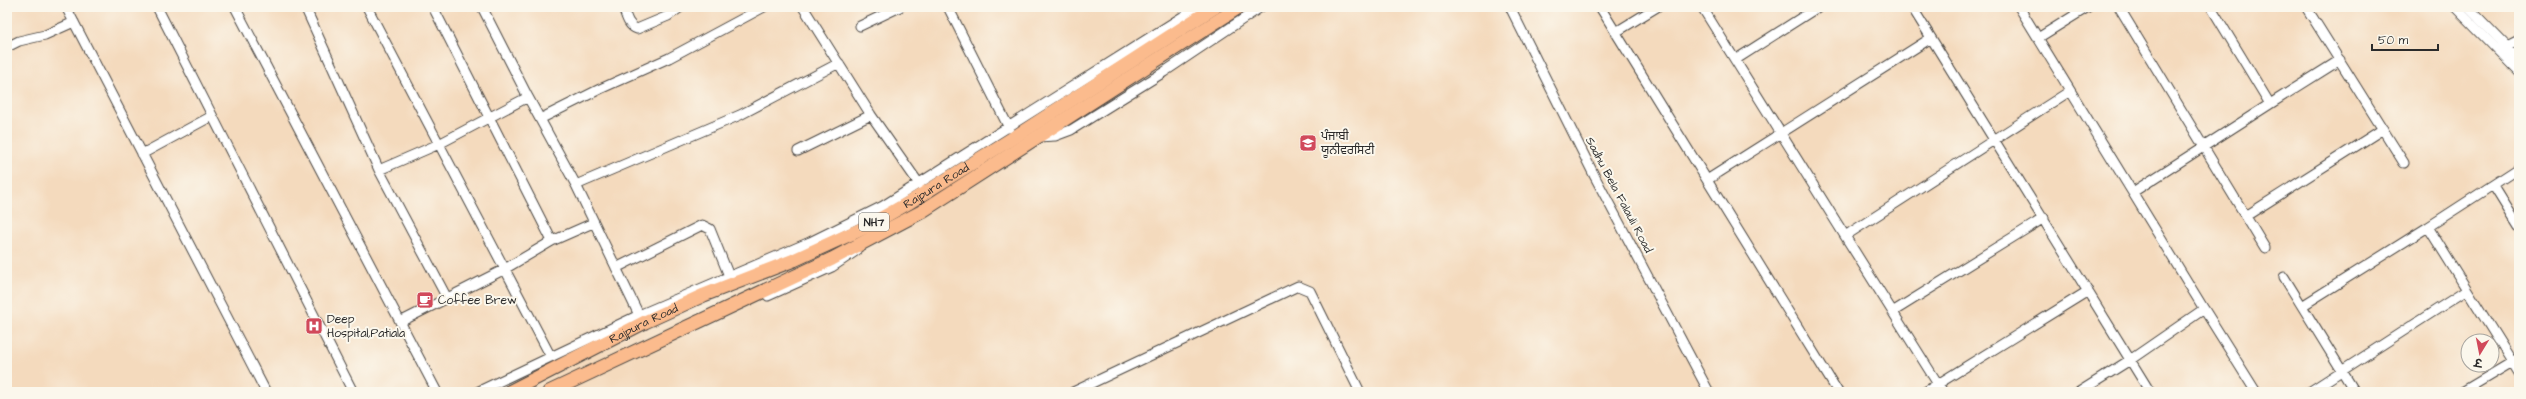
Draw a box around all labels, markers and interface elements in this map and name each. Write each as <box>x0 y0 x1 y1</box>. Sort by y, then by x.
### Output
scale bar <box>2372 26 2438 52</box>
text: 50 m <box>2378 32 2409 49</box>
place label: ਪੰਜਾਬੀ ਯੂਨੀਵਰਸਿਟੀ <box>1320 128 1375 159</box>
school or university icon: ਪੰਜਾਬੀ ਯੂਨੀਵਰਸਿਟੀ <box>1298 133 1318 153</box>
street label: Sadhu Bela Falauli Road <box>1581 134 1657 256</box>
street label: Rajpura Road <box>900 159 972 213</box>
road number: NH7 <box>859 213 889 231</box>
cafe icon: Coffee Brew <box>415 290 435 310</box>
place label: Coffee Brew <box>438 292 517 309</box>
street label: Rajpura Road <box>606 300 681 348</box>
place label: Deep Hospital,Patiala <box>327 311 405 342</box>
hospital icon: Deep Hospital,Patiala <box>304 316 324 336</box>
north arrow <box>2460 333 2500 373</box>
text: उ <box>2472 354 2484 371</box>

